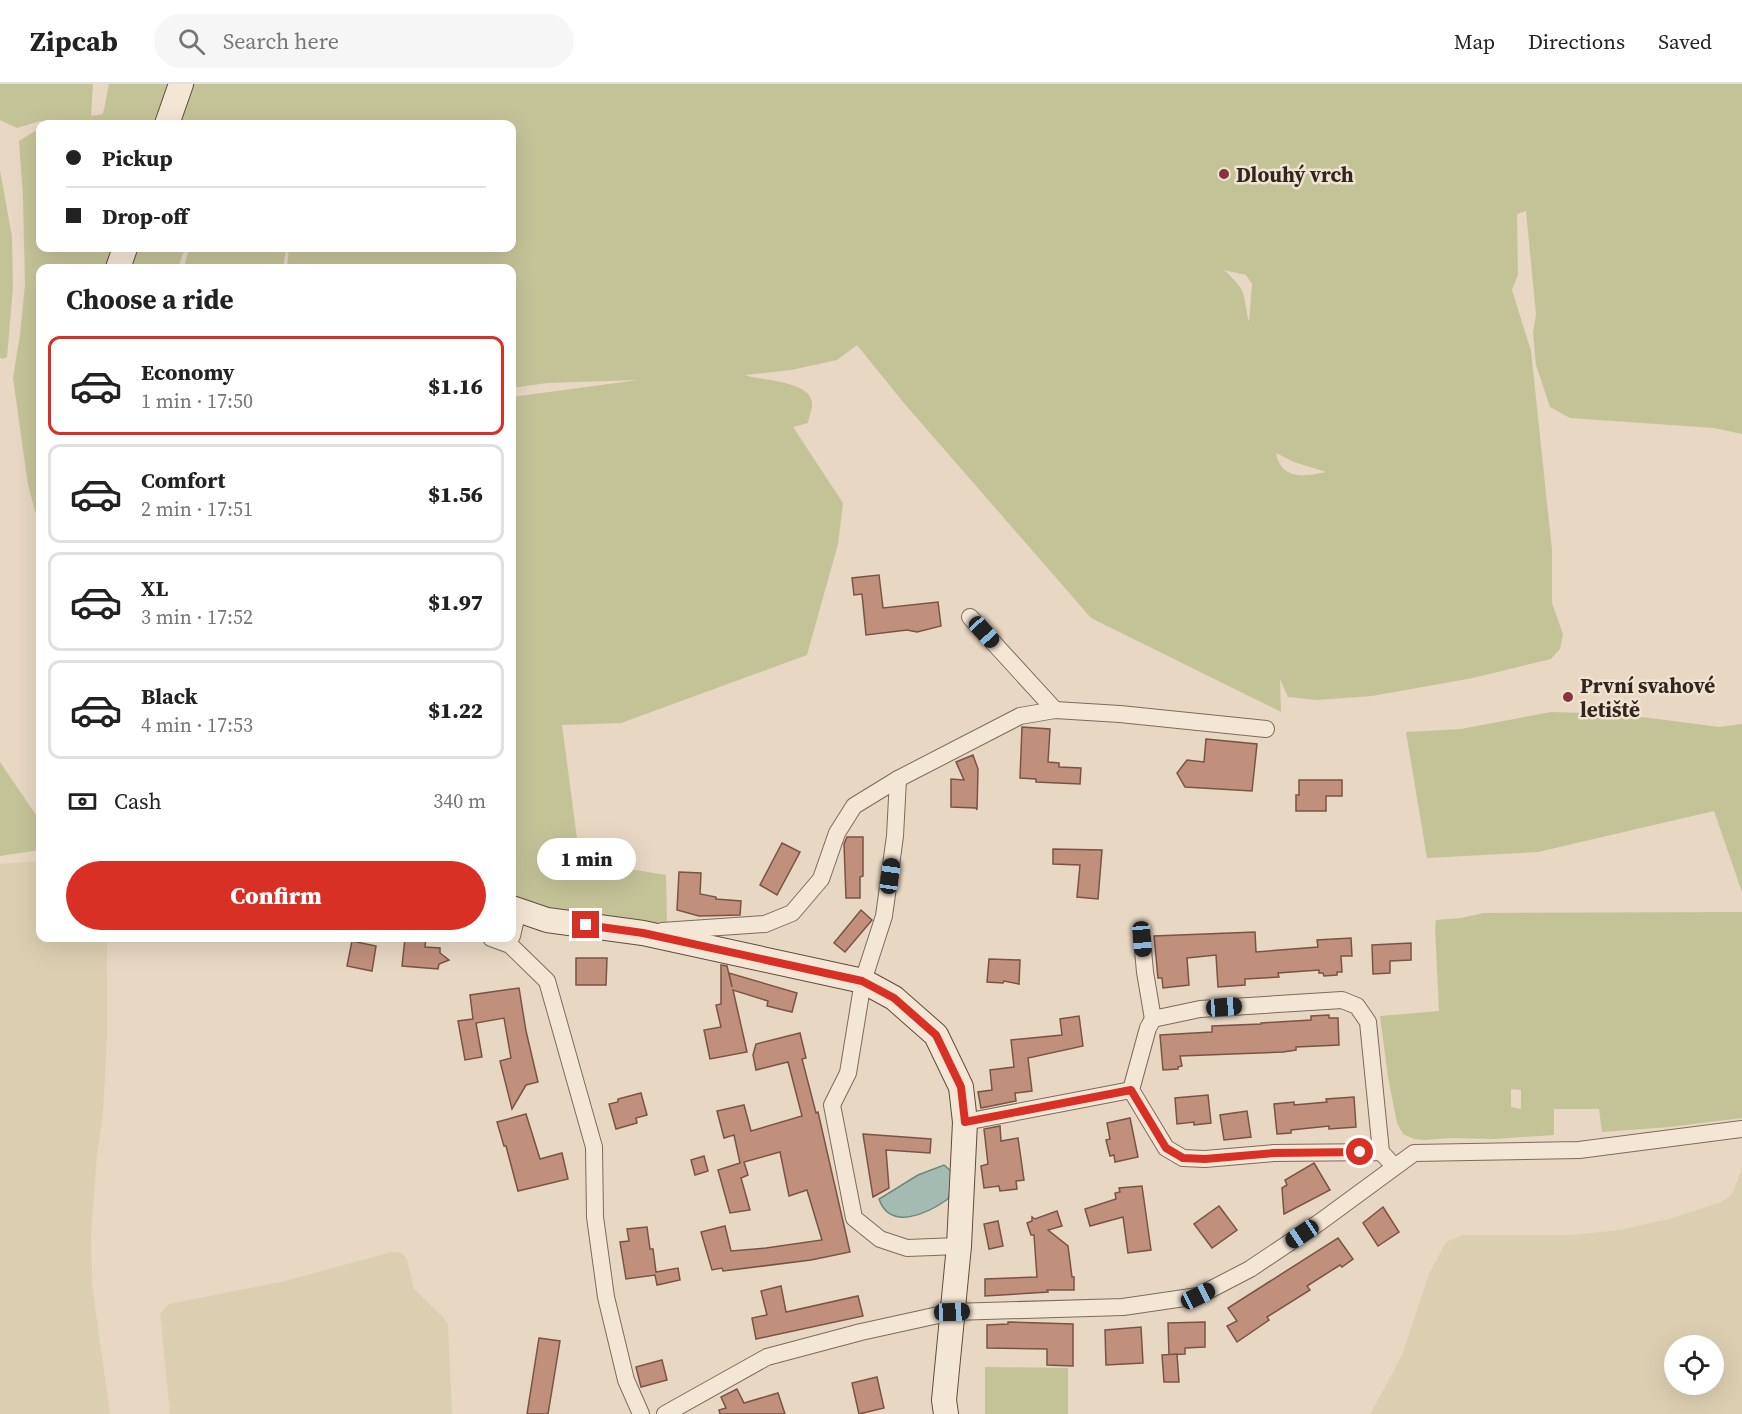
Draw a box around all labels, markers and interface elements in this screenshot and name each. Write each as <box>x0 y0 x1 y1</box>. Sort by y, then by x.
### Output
search box <box>154 14 574 68</box>
text: Zipcab <box>30 22 118 60</box>
icon: search <box>175 25 208 58</box>
text: Search here <box>223 26 339 56</box>
text: Map <box>1454 27 1495 56</box>
text: Directions <box>1528 27 1625 56</box>
text: Saved <box>1658 27 1712 56</box>
text: Pickup <box>102 143 173 173</box>
place label: Dlouhý vrch <box>1236 160 1354 189</box>
marker: Dlouhý vrch <box>1217 167 1231 181</box>
text: Drop-off <box>102 201 188 231</box>
text: Choose a ride <box>66 281 234 318</box>
text: Economy <box>141 357 235 387</box>
icon: car <box>69 359 123 413</box>
text: $1.16 <box>428 371 483 401</box>
text: 1 min · 17:50 <box>141 387 253 415</box>
text: Comfort <box>141 465 225 495</box>
icon: car <box>69 467 123 521</box>
text: $1.56 <box>428 479 483 509</box>
text: 2 min · 17:51 <box>141 495 253 523</box>
text: XL <box>141 573 168 603</box>
icon: car <box>69 575 123 629</box>
text: $1.97 <box>428 587 483 617</box>
text: 3 min · 17:52 <box>141 603 253 631</box>
car <box>965 613 1003 651</box>
place label: První svahové letiště <box>1580 671 1715 724</box>
text: Black <box>141 681 198 711</box>
icon: car <box>69 683 123 737</box>
marker: První svahové letiště <box>1561 690 1575 704</box>
text: $1.22 <box>428 695 483 725</box>
text: 4 min · 17:53 <box>141 711 253 739</box>
icon: cash <box>66 785 99 818</box>
text: Cash <box>114 786 162 816</box>
text: 340 m <box>433 787 486 815</box>
callout: 1 min <box>536 838 636 880</box>
text: 1 min <box>560 845 613 873</box>
car <box>879 857 901 895</box>
button: Confirm <box>66 861 486 930</box>
route end <box>572 911 599 938</box>
car <box>1131 920 1153 958</box>
car <box>1205 997 1243 1017</box>
route start <box>1346 1138 1373 1165</box>
car <box>1282 1216 1322 1252</box>
car <box>1178 1280 1218 1312</box>
car <box>934 1302 970 1322</box>
map controls <box>1664 1335 1724 1395</box>
button: locate <box>1664 1335 1724 1395</box>

